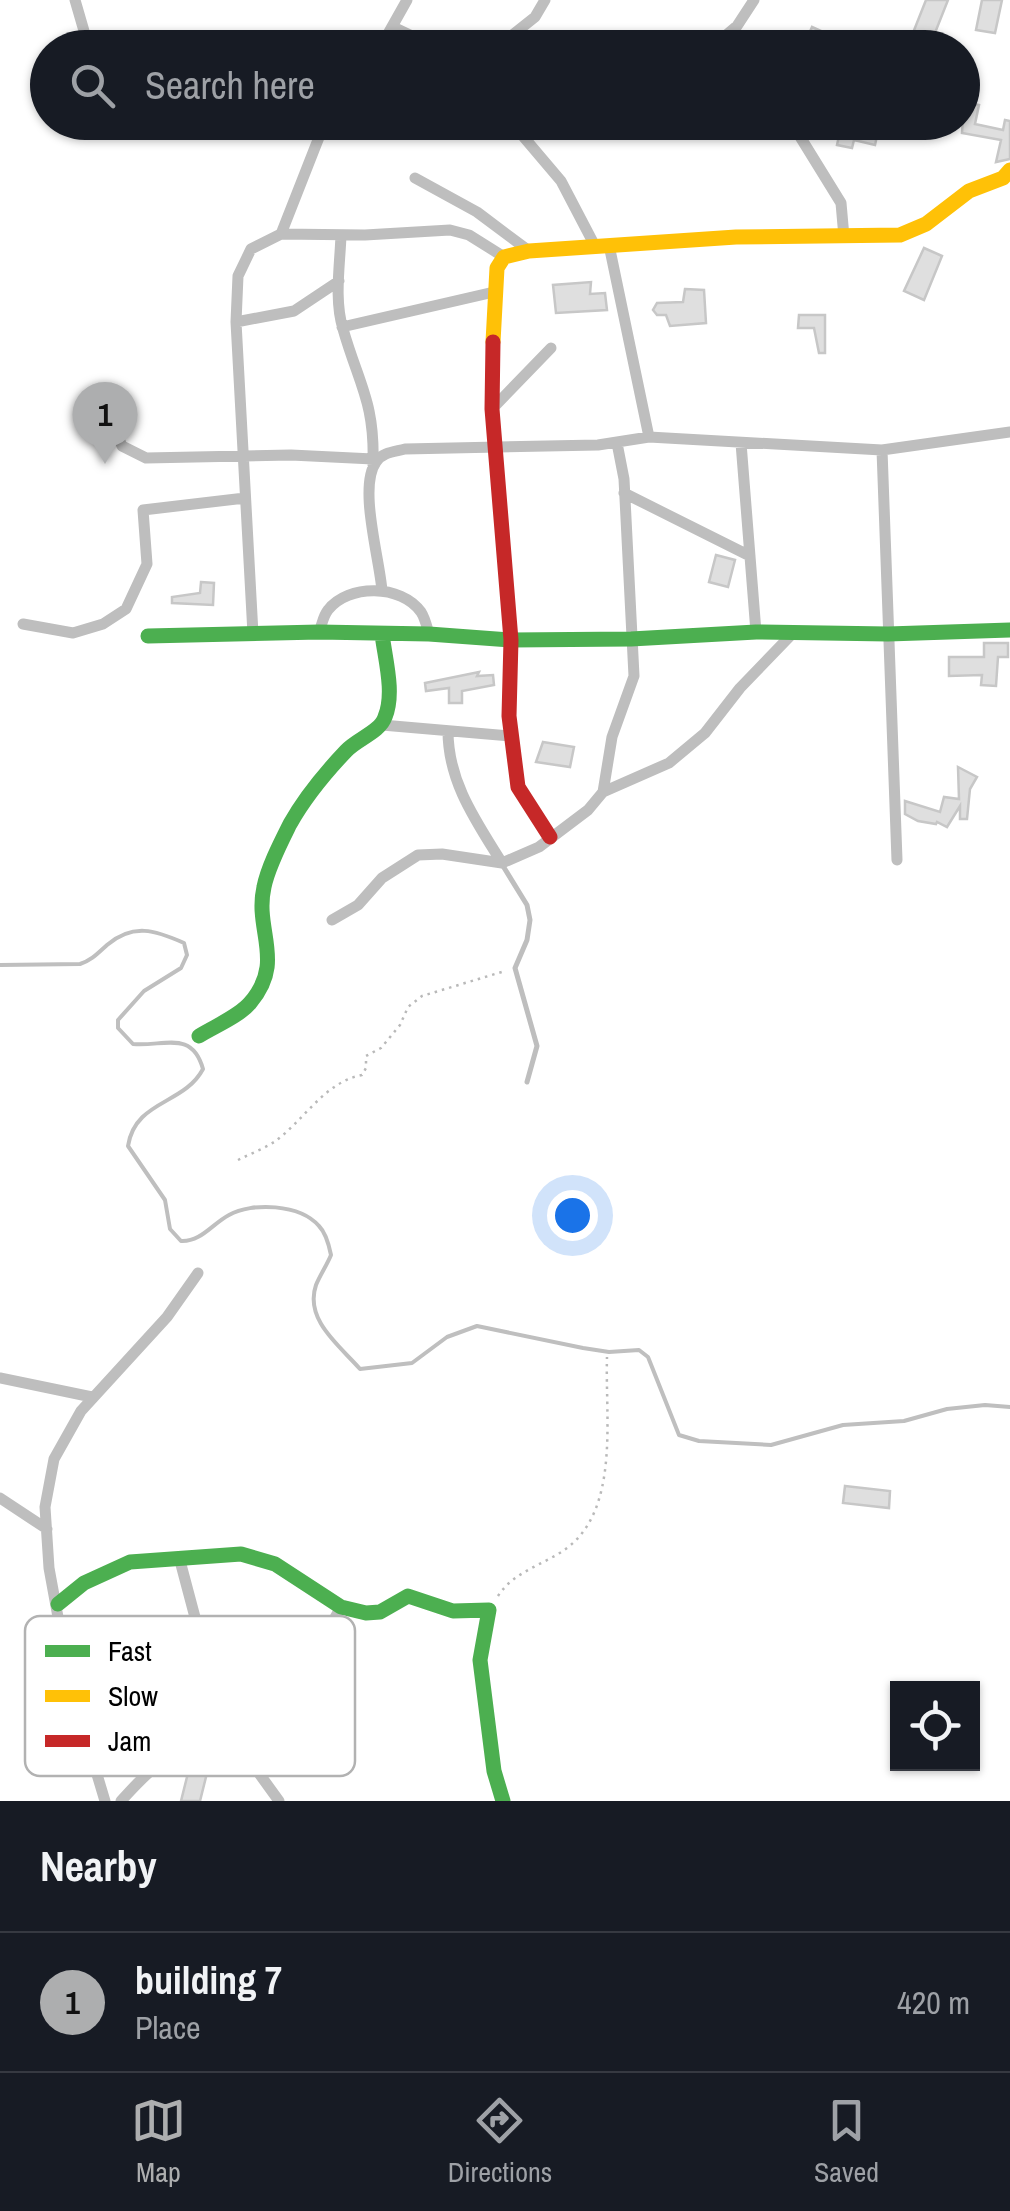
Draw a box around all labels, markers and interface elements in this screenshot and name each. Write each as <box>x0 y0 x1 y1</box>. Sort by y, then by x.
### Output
search box <box>30 30 980 140</box>
icon: search <box>65 58 120 113</box>
text: Search here <box>145 60 315 111</box>
pin: 1 <box>72 382 138 464</box>
your location <box>547 1190 598 1241</box>
legend <box>25 1616 355 1776</box>
text: Fast <box>108 1632 152 1670</box>
text: Slow <box>108 1677 158 1715</box>
map controls <box>890 1681 980 1771</box>
button: locate <box>890 1681 980 1771</box>
text: Jam <box>108 1722 151 1760</box>
text: Nearby <box>40 1838 157 1894</box>
text: building 7 <box>135 1955 282 2006</box>
text: 1 <box>65 1981 80 2024</box>
text: 420 m <box>897 1981 970 2024</box>
text: Place <box>135 2006 201 2049</box>
tab: Map <box>131 2093 186 2191</box>
tab: Directions <box>448 2093 552 2191</box>
tab: Saved <box>814 2093 879 2191</box>

